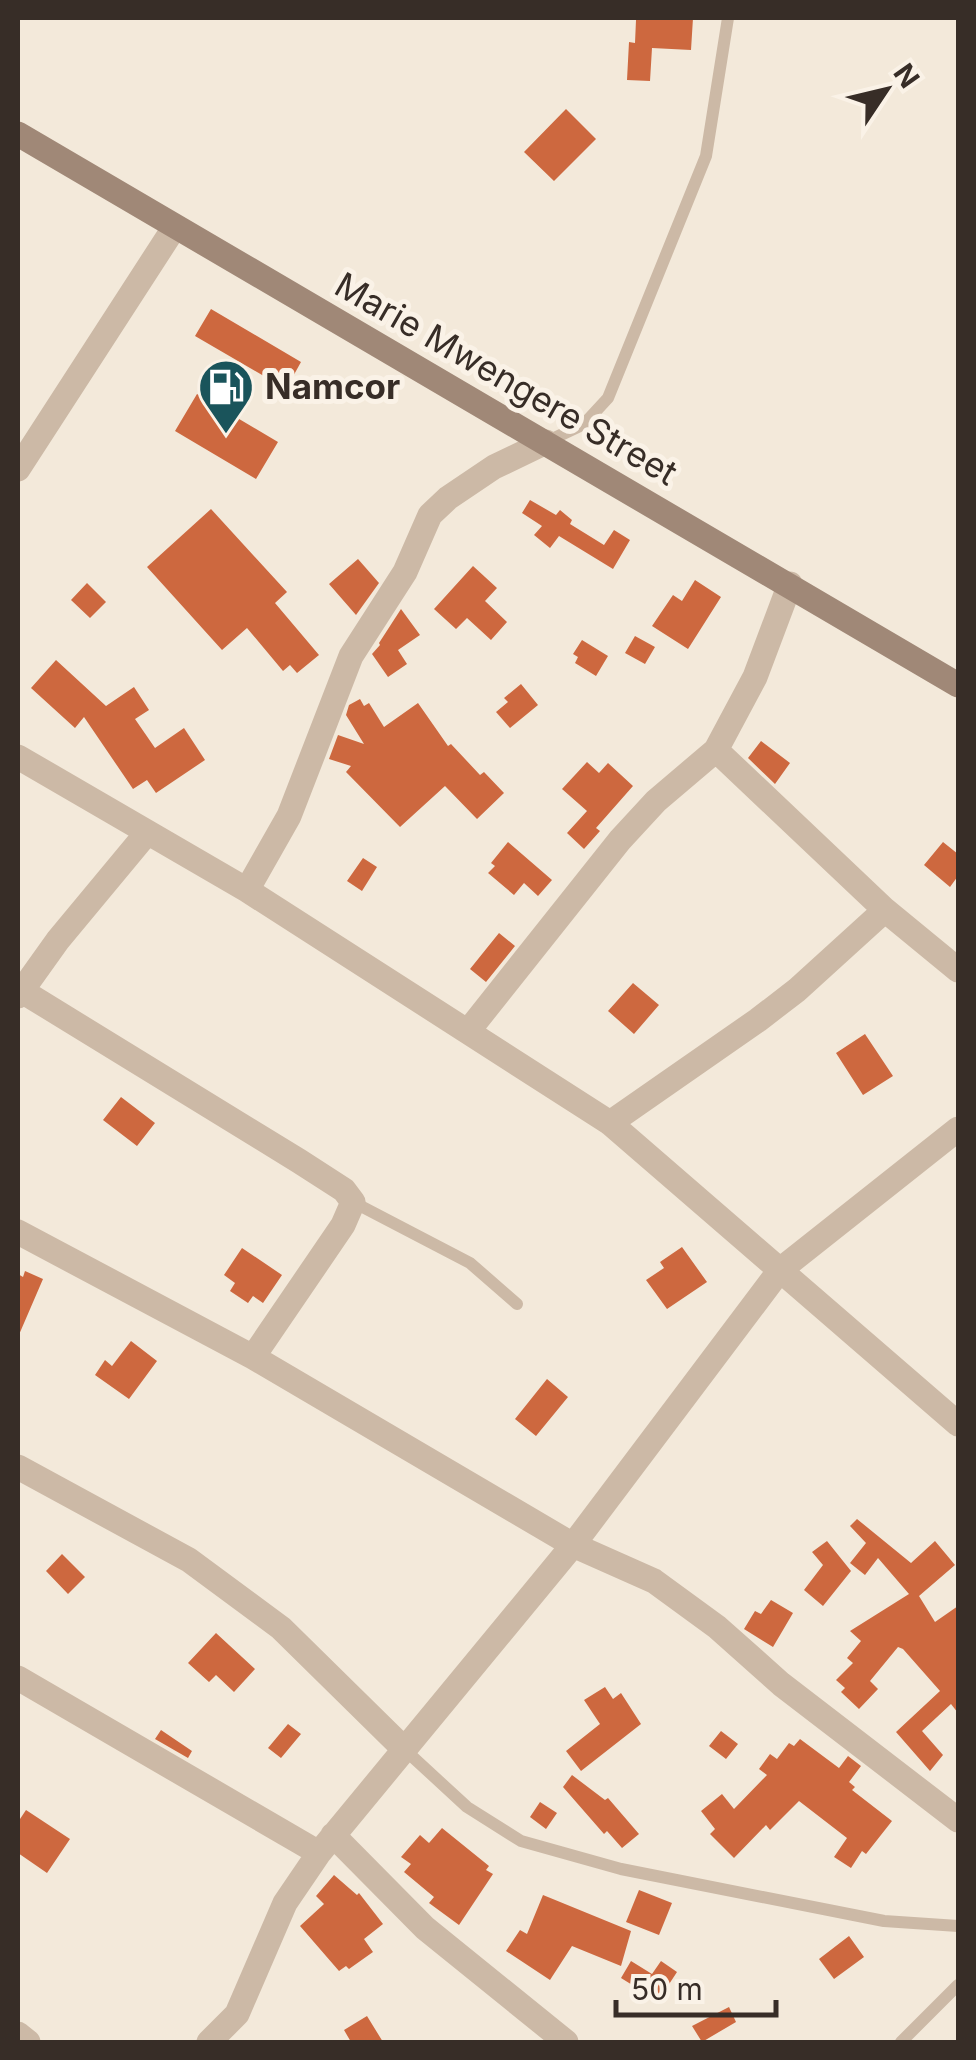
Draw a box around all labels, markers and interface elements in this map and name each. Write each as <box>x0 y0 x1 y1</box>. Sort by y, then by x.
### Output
north arrow <box>836 40 936 140</box>
text: N <box>886 57 927 94</box>
street label: Marie Mwengere Street <box>328 263 685 493</box>
fuel station icon: Namcor <box>196 357 256 436</box>
place label: Namcor <box>265 365 400 407</box>
scale bar <box>616 1955 776 2017</box>
text: 50 m <box>631 1971 703 2007</box>

